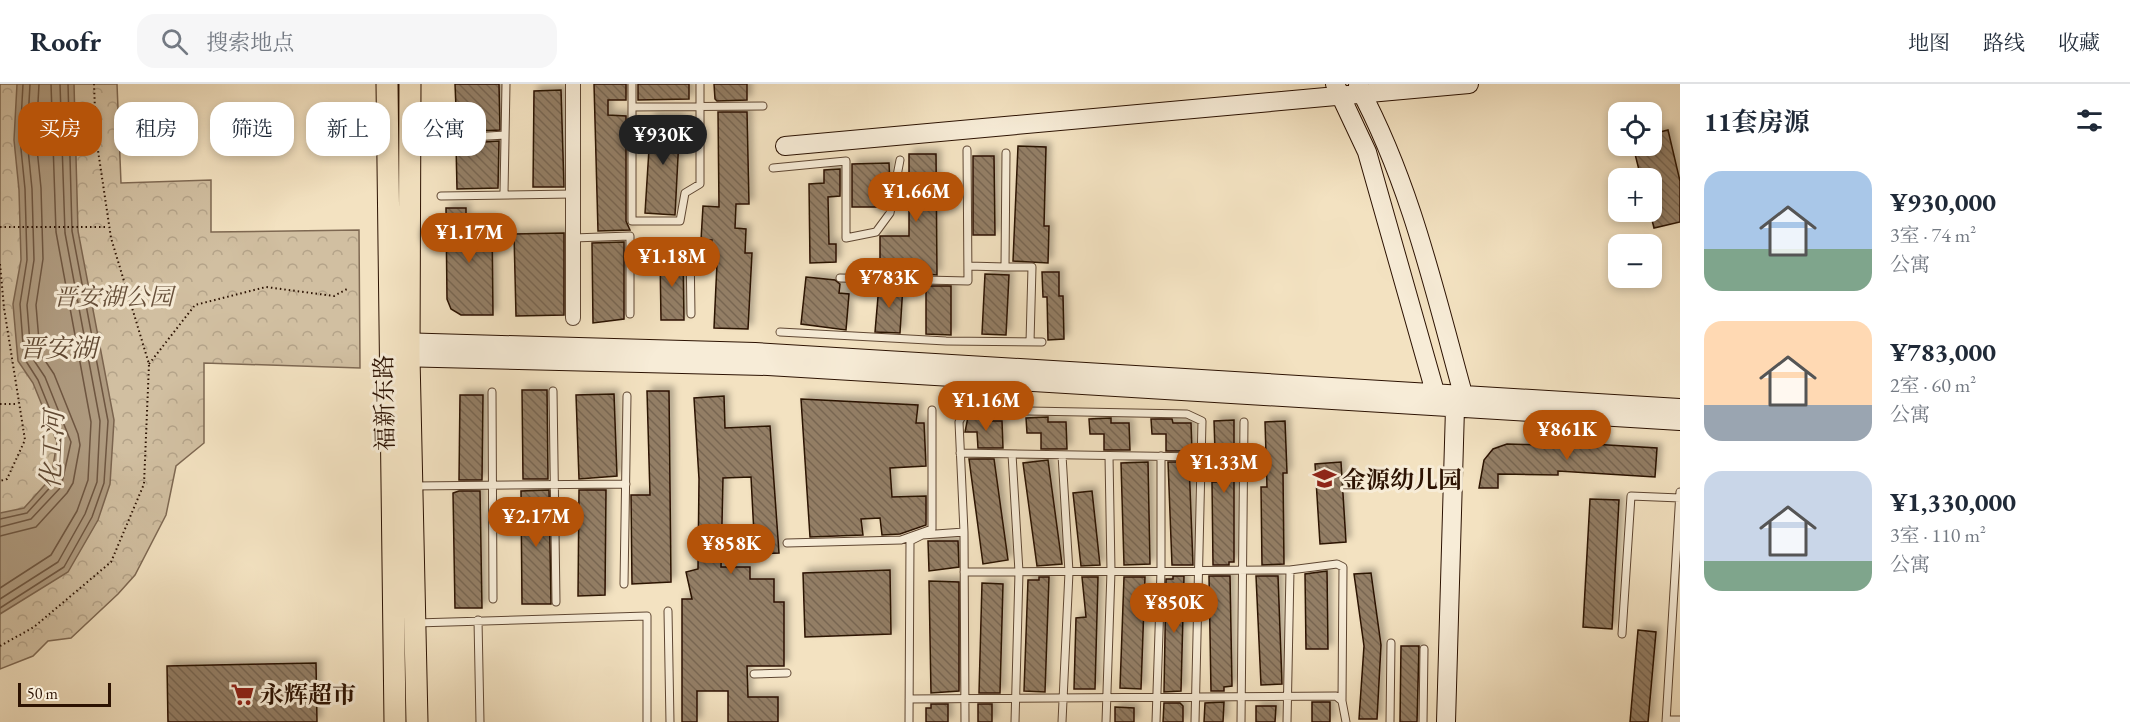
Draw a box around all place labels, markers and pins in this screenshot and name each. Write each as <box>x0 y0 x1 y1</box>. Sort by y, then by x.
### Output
pin: ¥930K <box>621 115 705 166</box>
pin: ¥1.66M <box>867 172 965 223</box>
pin: ¥1.17M <box>420 213 518 264</box>
pin: ¥1.18M <box>623 237 721 288</box>
pin: ¥783K <box>847 258 931 309</box>
pin: ¥1.16M <box>937 381 1035 432</box>
pin: ¥861K <box>1525 410 1609 461</box>
pin: ¥1.33M <box>1175 443 1273 494</box>
place label: 金源幼儿园 <box>1342 464 1462 495</box>
school or university icon: 金源幼儿园 <box>1311 466 1337 492</box>
pin: ¥2.17M <box>487 497 585 548</box>
pin: ¥858K <box>689 524 773 575</box>
pin: ¥850K <box>1132 583 1216 634</box>
place label: 永辉超市 <box>260 679 356 710</box>
supermarket icon: 永辉超市 <box>229 681 255 707</box>

